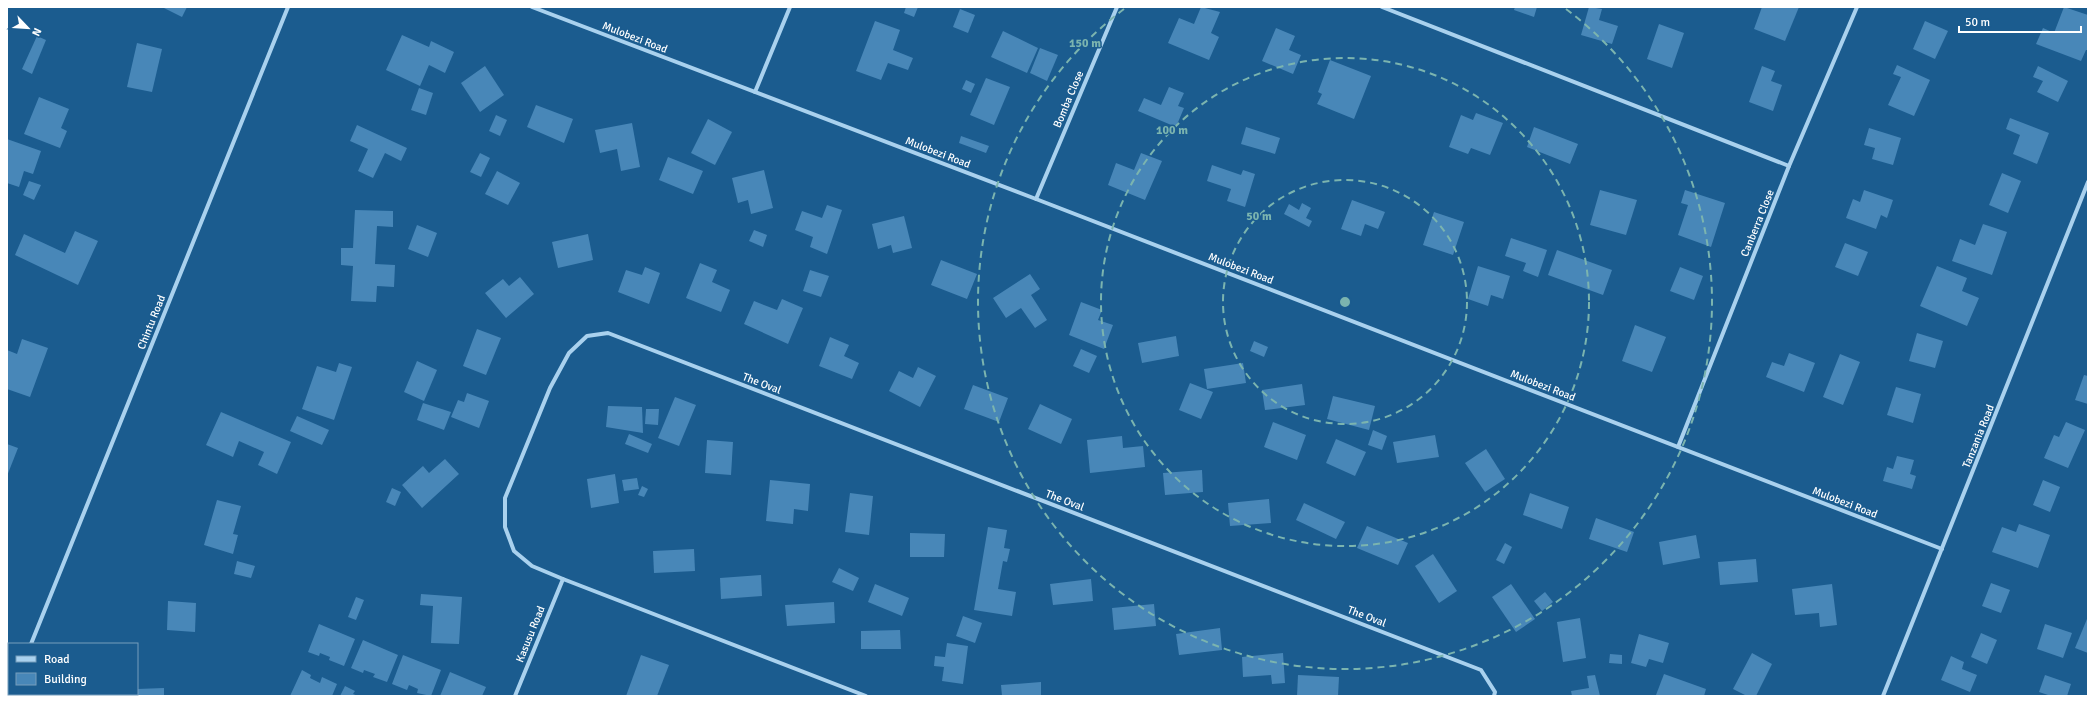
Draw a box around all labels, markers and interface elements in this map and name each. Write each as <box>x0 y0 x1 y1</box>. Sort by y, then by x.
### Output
north arrow <box>8 8 48 48</box>
scale bar <box>1959 8 2081 34</box>
text: 50 m <box>1965 15 1990 30</box>
street label: Mulobezi Road <box>600 19 669 56</box>
text: N <box>29 26 44 38</box>
text: 150 m <box>1069 36 1101 51</box>
street label: Bomba Close <box>1051 69 1086 130</box>
text: 100 m <box>1156 123 1188 138</box>
street label: Mulobezi Road <box>903 134 972 171</box>
street label: Canberra Close <box>1738 188 1777 259</box>
text: 50 m <box>1246 209 1272 224</box>
street label: Mulobezi Road <box>1206 250 1275 287</box>
street label: Chintu Road <box>135 293 168 351</box>
centre of rings <box>1338 295 1352 309</box>
street label: Mulobezi Road <box>1508 367 1577 404</box>
street label: The Oval <box>741 370 783 397</box>
street label: Tanzania Road <box>1960 402 1997 470</box>
street label: Mulobezi Road <box>1810 484 1879 521</box>
street label: The Oval <box>1044 487 1086 514</box>
street label: The Oval <box>1346 603 1388 630</box>
street label: Kasusu Road <box>513 604 548 664</box>
legend <box>8 643 138 695</box>
text: Road <box>44 652 70 667</box>
text: Building <box>44 672 87 687</box>

